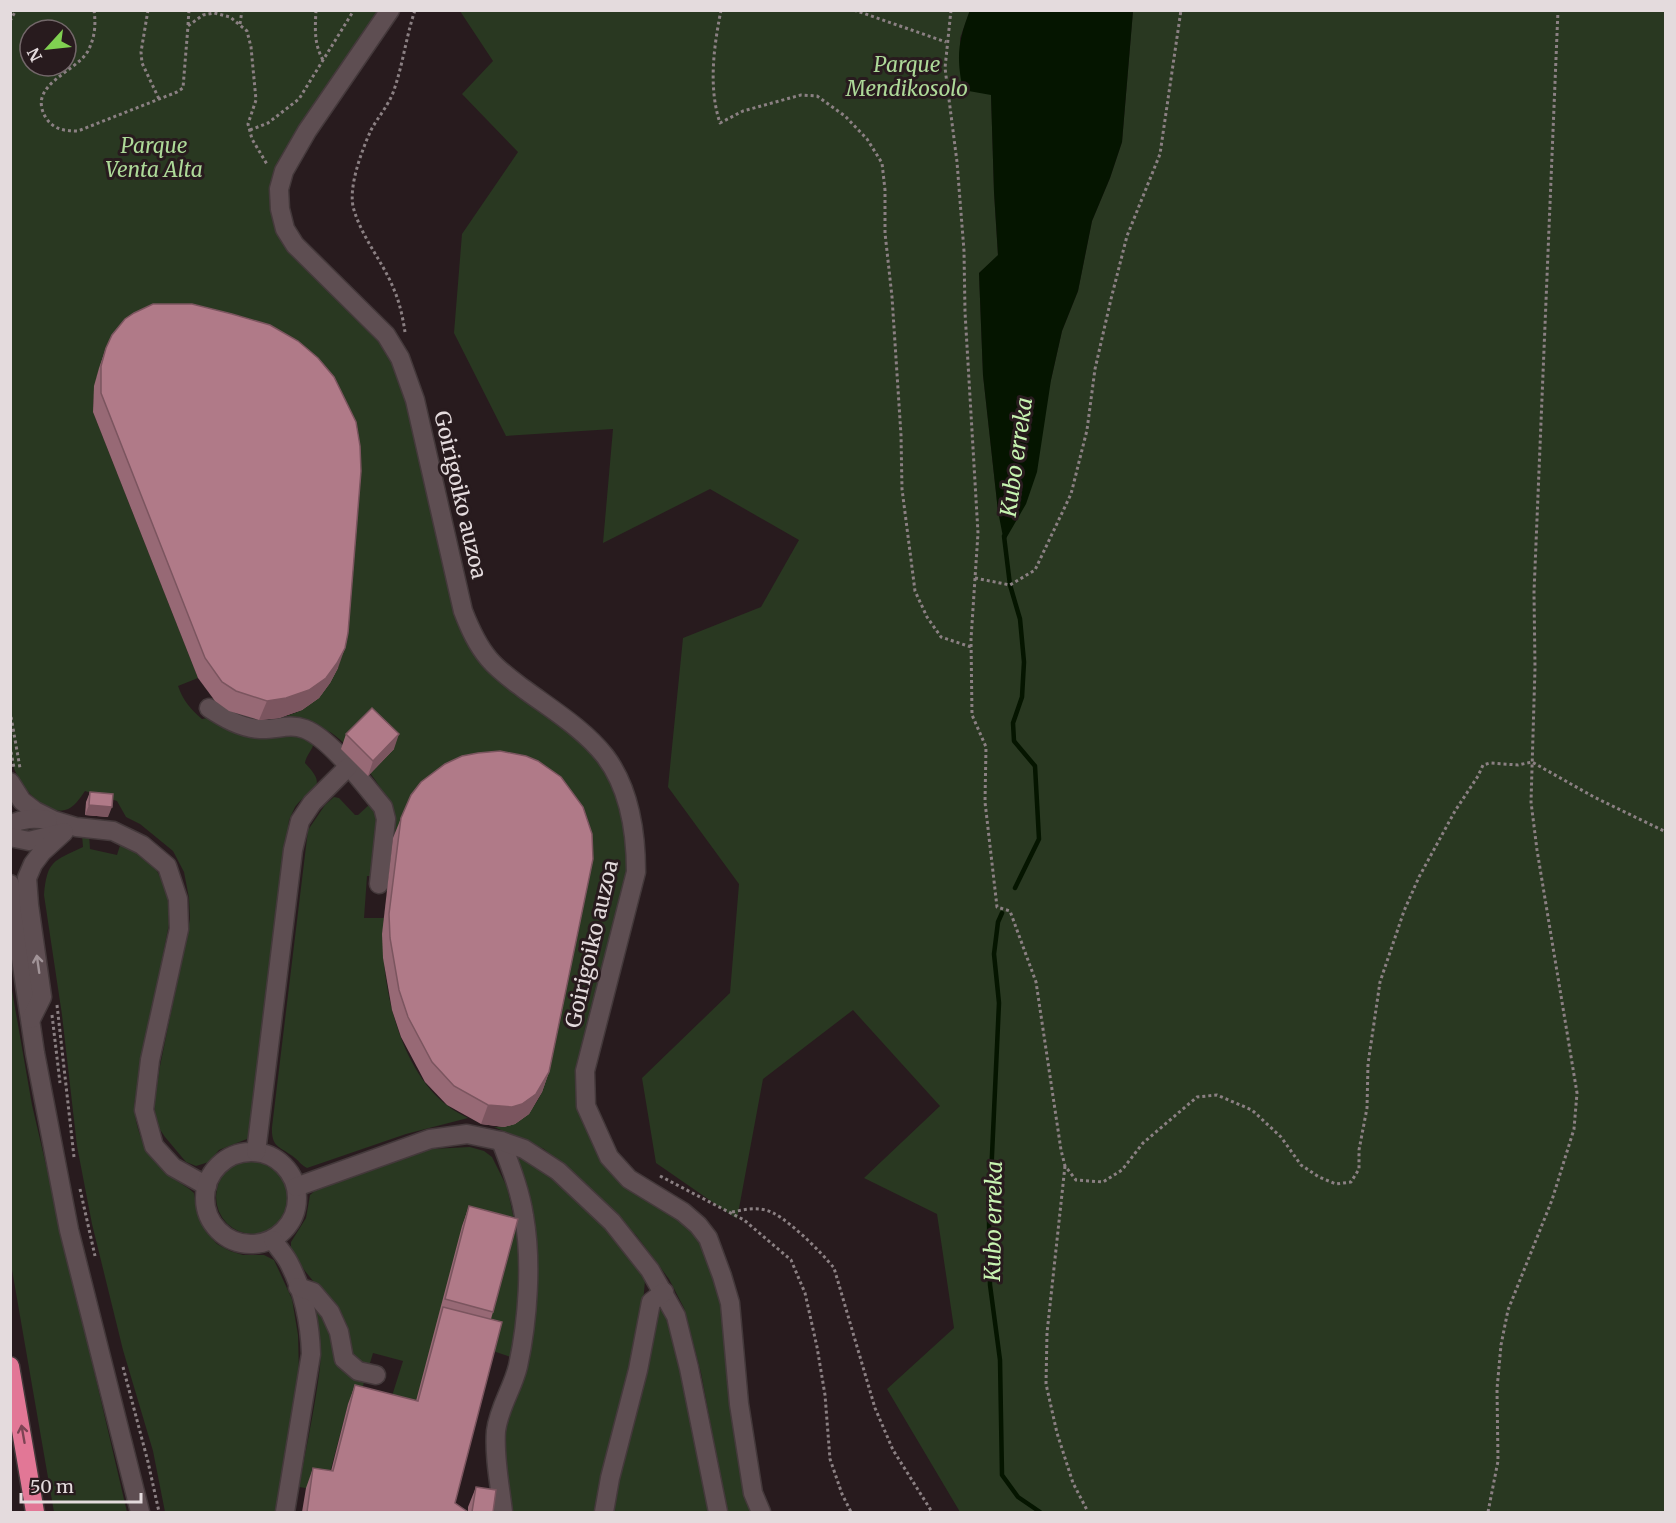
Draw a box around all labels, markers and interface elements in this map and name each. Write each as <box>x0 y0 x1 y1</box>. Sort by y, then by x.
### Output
north arrow <box>18 18 78 78</box>
text: N <box>23 44 46 65</box>
park label: Parque Mendikosolo <box>845 51 968 102</box>
park label: Parque Venta Alta <box>105 132 203 183</box>
water label: Kubo erreka <box>994 395 1038 520</box>
street label: Goirigoiko auzoa <box>428 408 493 581</box>
street label: Goirigoiko auzoa <box>559 857 624 1030</box>
one-way arrow <box>32 955 43 974</box>
water label: Kubo erreka <box>978 1161 1008 1282</box>
one-way arrow <box>18 1425 29 1444</box>
scale bar <box>21 1466 141 1504</box>
text: 50 m <box>30 1475 74 1498</box>

